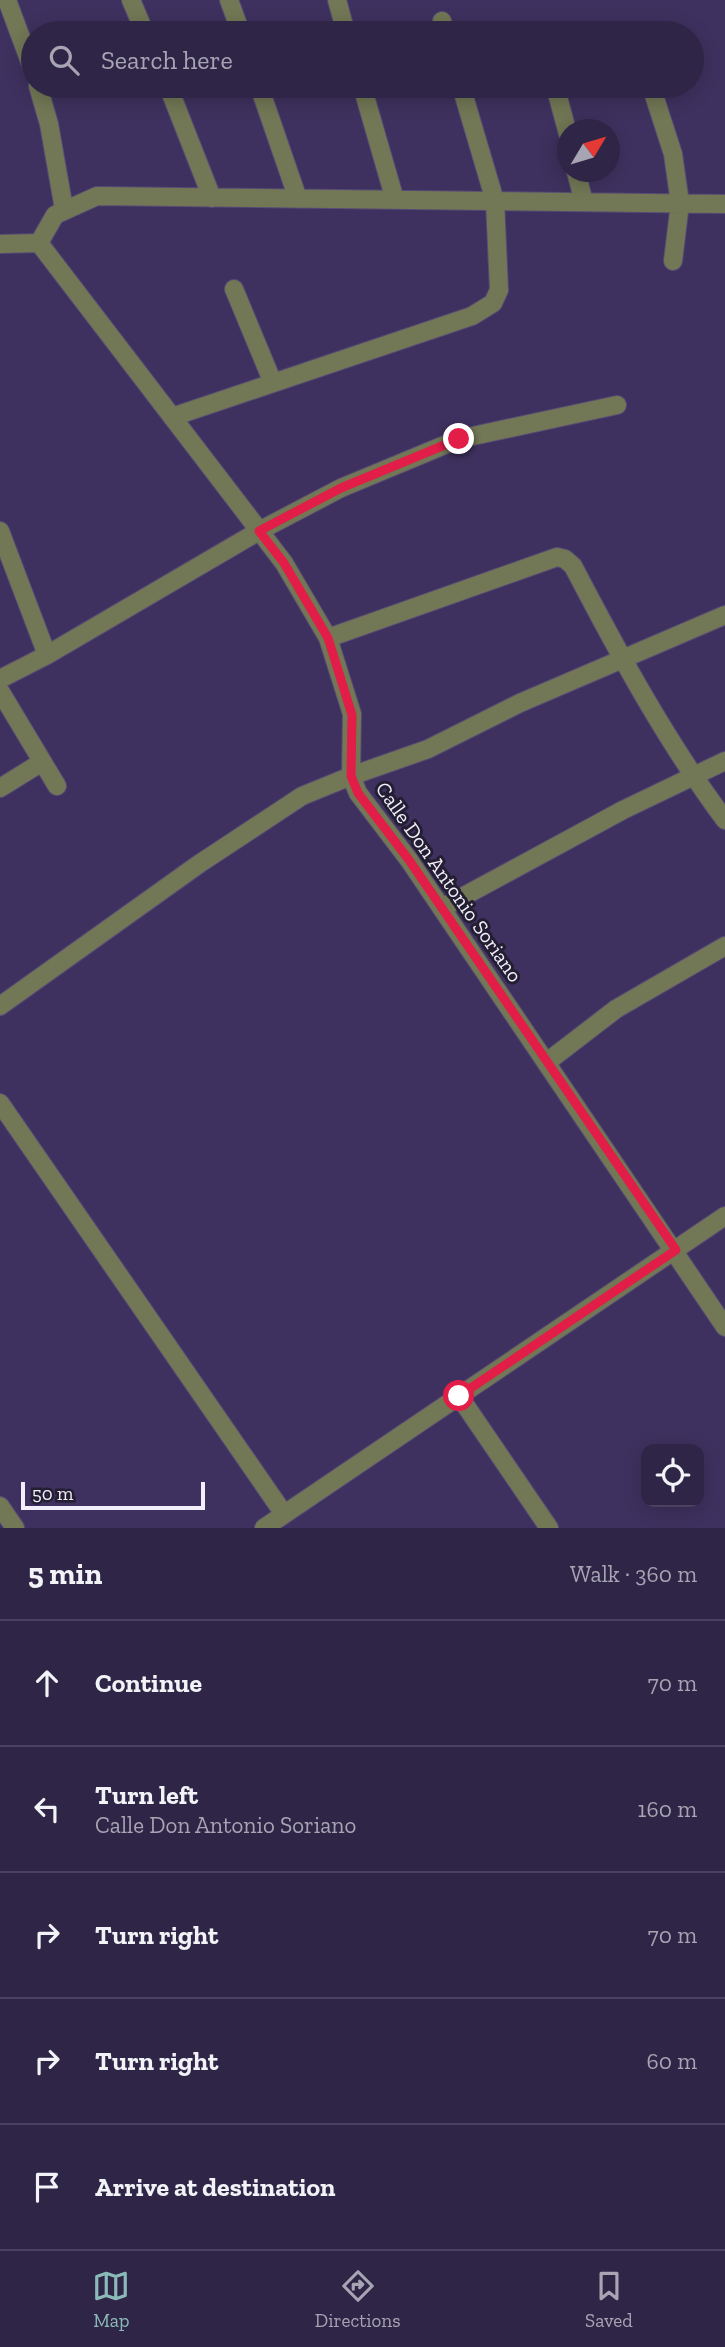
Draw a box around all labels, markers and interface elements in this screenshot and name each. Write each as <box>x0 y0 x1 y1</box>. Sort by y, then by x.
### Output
search box <box>21 21 704 98</box>
icon: search <box>45 41 83 79</box>
text: Search here <box>101 44 233 76</box>
north arrow <box>557 119 620 182</box>
route end <box>443 423 474 454</box>
street label: Calle Don Antonio Soriano <box>371 777 528 987</box>
route start <box>443 1380 474 1411</box>
map controls <box>641 1444 704 1507</box>
button: locate <box>641 1444 704 1507</box>
scale bar <box>21 1479 205 1511</box>
text: 50 m <box>32 1482 73 1505</box>
text: 5 min <box>28 1556 102 1592</box>
text: Walk · 360 m <box>570 1560 697 1588</box>
icon: ahead <box>28 1664 66 1702</box>
text: Continue <box>95 1667 202 1699</box>
text: 70 m <box>648 1669 697 1697</box>
text: Turn left <box>95 1779 198 1811</box>
icon: left <box>28 1790 66 1828</box>
text: 160 m <box>638 1795 697 1823</box>
text: Calle Don Antonio Soriano <box>95 1811 356 1839</box>
icon: right <box>28 1916 66 1954</box>
text: Turn right <box>95 1919 218 1951</box>
text: 70 m <box>648 1921 697 1949</box>
icon: right <box>28 2042 66 2080</box>
text: Turn right <box>95 2045 218 2077</box>
text: 60 m <box>646 2047 697 2075</box>
icon: arrive <box>28 2168 66 2206</box>
text: Arrive at destination <box>95 2171 335 2203</box>
tab: Map <box>92 2267 130 2332</box>
tab: Directions <box>315 2267 401 2332</box>
tab: Saved <box>585 2267 633 2332</box>

